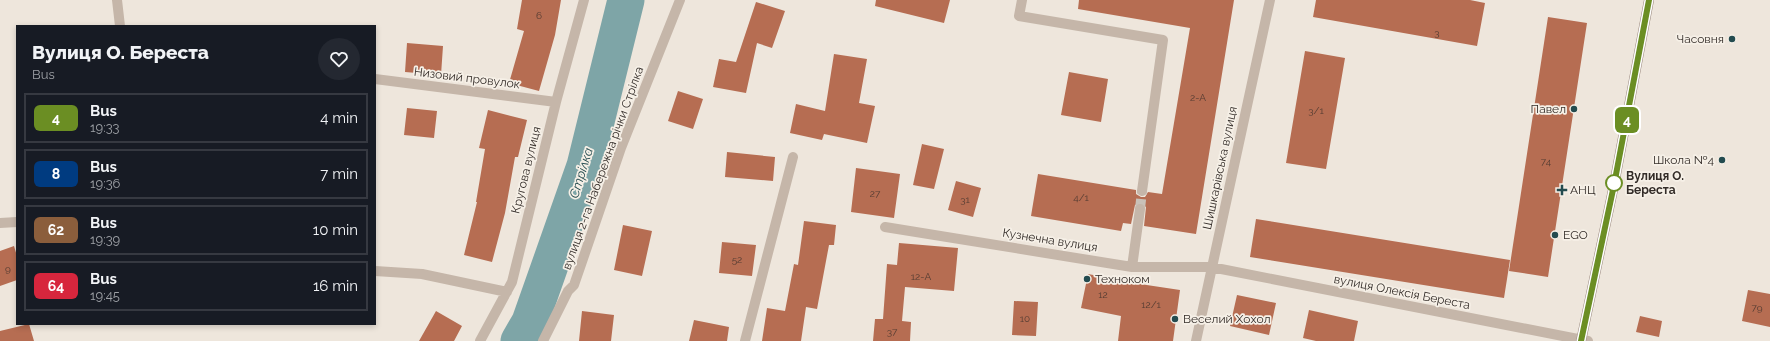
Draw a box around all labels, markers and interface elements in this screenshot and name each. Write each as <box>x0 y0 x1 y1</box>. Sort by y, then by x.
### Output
house number: 6 <box>536 10 542 21</box>
house number: 3 <box>1434 27 1440 38</box>
place label: Часовня <box>1676 32 1724 46</box>
marker: Часовня <box>1727 34 1737 44</box>
button: heart <box>318 38 360 80</box>
text: Вулиця О. Береста <box>32 41 209 63</box>
street label: вулиця 2-га Набережна річки Стрілка <box>559 64 647 272</box>
street label: Низовий провулок <box>413 65 521 91</box>
text: Bus <box>32 67 55 82</box>
house number: 2-А <box>1190 92 1206 103</box>
text: Bus <box>90 102 117 120</box>
place label: Павел <box>1531 102 1566 116</box>
marker: Павел <box>1569 104 1579 114</box>
street label: Шишкарівська вулиця <box>1200 105 1240 231</box>
house number: 3/1 <box>1308 105 1324 116</box>
line badge: 4 <box>1614 107 1640 133</box>
text: 4 min <box>320 109 358 127</box>
text: 4 <box>52 110 60 126</box>
text: 4 <box>1623 112 1631 128</box>
text: 19:33 <box>90 120 120 135</box>
street label: Кругова вулиця <box>508 125 544 215</box>
water label: Стрілка <box>566 146 596 200</box>
place label: Школа №4 <box>1653 153 1714 167</box>
marker: Школа №4 <box>1717 155 1727 165</box>
house number: 74 <box>1541 156 1552 167</box>
text: Bus <box>90 158 117 176</box>
text: 7 min <box>320 165 358 183</box>
text: 8 <box>52 166 60 182</box>
place label: Вулиця О. Береста <box>1626 169 1684 197</box>
marker: Вулиця О. Береста <box>1605 174 1623 192</box>
text: 19:36 <box>90 176 120 191</box>
place label: АНЦ <box>1570 183 1596 197</box>
marker: АНЦ <box>1557 185 1567 195</box>
house number: 27 <box>870 188 881 199</box>
house number: 4/1 <box>1073 192 1090 203</box>
house number: 31 <box>960 194 971 205</box>
text: Bus <box>90 214 117 232</box>
text: 10 min <box>313 221 358 239</box>
text: 62 <box>48 222 64 238</box>
street label: Кузнечна вулиця <box>1001 226 1099 254</box>
place label: EGO <box>1563 228 1588 242</box>
marker: EGO <box>1550 230 1560 240</box>
text: 19:39 <box>90 232 120 247</box>
house number: 52 <box>732 254 742 265</box>
house number: 9 <box>5 263 11 274</box>
text: Bus <box>90 270 117 288</box>
house number: 12-А <box>911 271 931 282</box>
place label: Техноком <box>1095 272 1150 286</box>
street label: вулиця Олексія Береста <box>1333 272 1471 312</box>
marker: Техноком <box>1082 274 1092 284</box>
text: 16 min <box>313 277 358 295</box>
text: 64 <box>48 278 64 294</box>
text: 19:45 <box>90 288 120 303</box>
house number: 12 <box>1098 289 1108 300</box>
house number: 12/1 <box>1141 299 1162 310</box>
house number: 79 <box>1751 302 1763 313</box>
place label: Веселий Хохол <box>1183 312 1271 326</box>
house number: 10 <box>1020 313 1030 324</box>
marker: Веселий Хохол <box>1170 314 1180 324</box>
house number: 37 <box>887 326 898 337</box>

